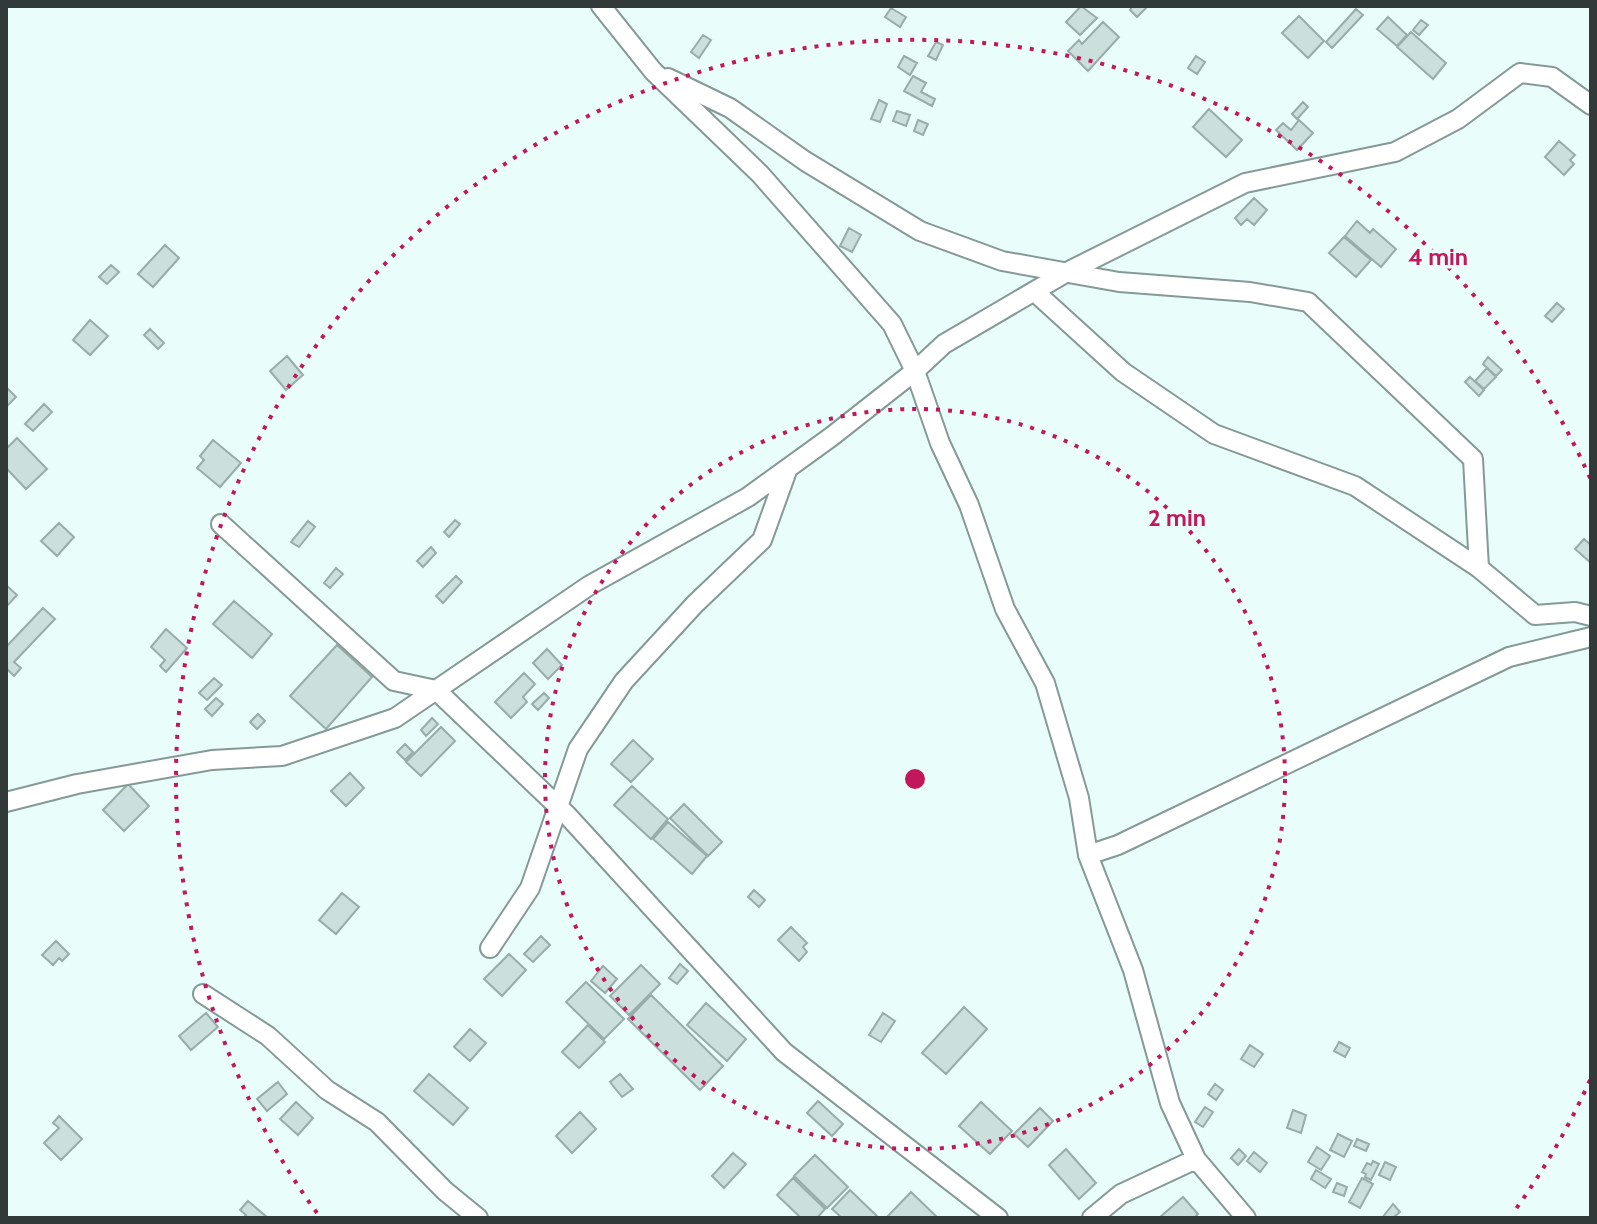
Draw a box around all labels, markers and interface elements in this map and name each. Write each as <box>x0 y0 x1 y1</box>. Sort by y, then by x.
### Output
text: 4 min <box>1408 242 1468 271</box>
text: 2 min <box>1148 503 1206 532</box>
centre of rings <box>901 765 929 793</box>

